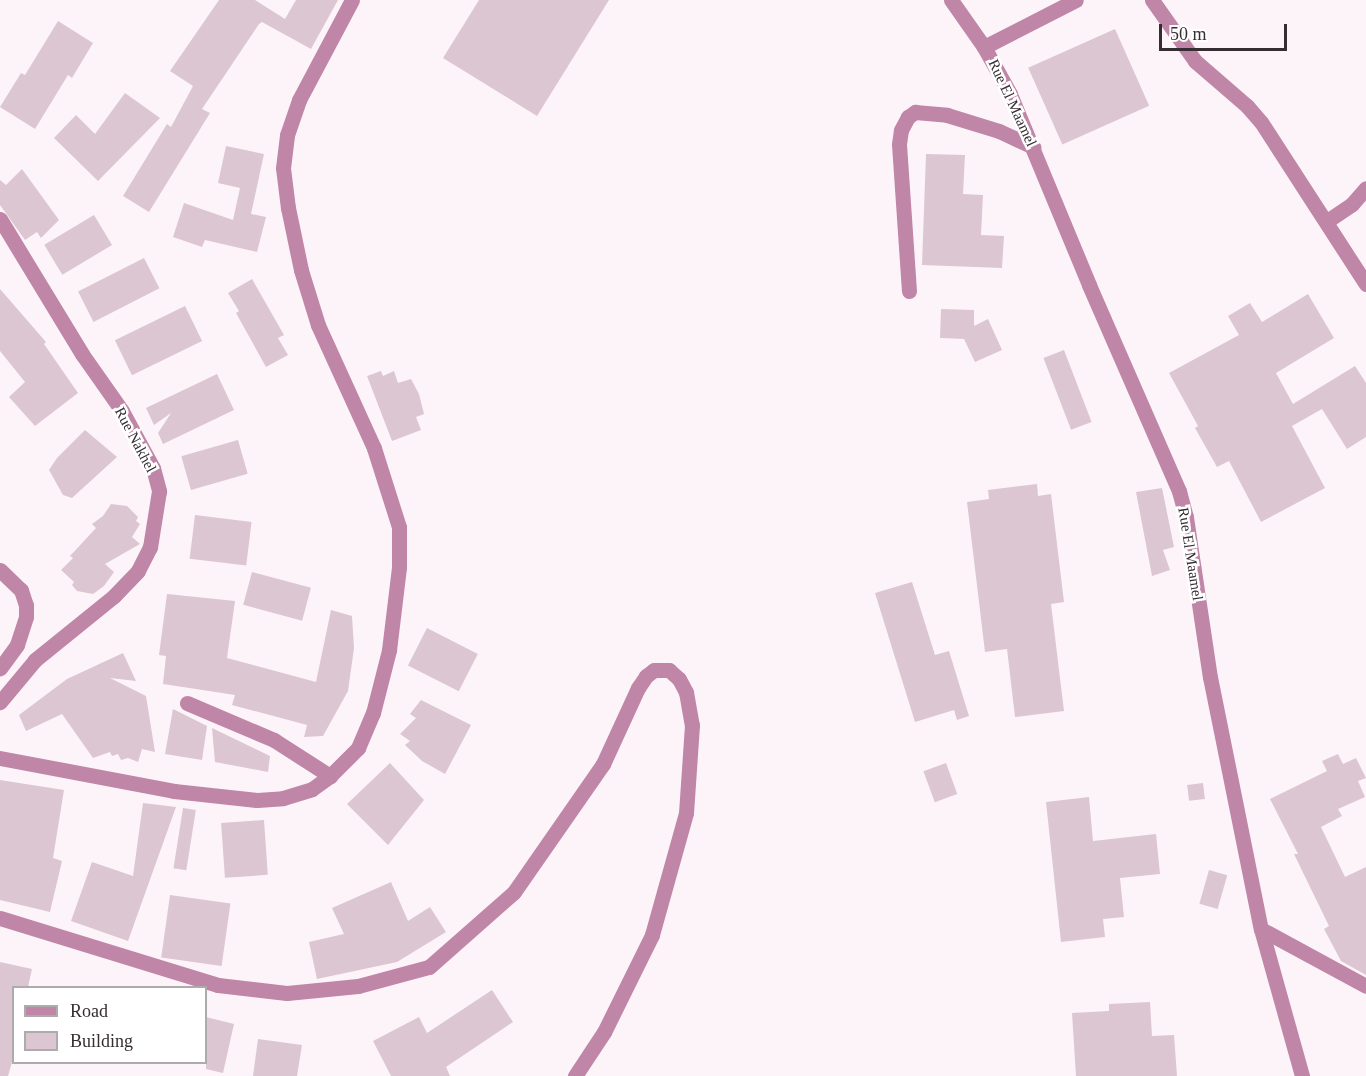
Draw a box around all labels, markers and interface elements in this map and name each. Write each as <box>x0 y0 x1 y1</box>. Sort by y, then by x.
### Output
scale bar <box>1162 12 1290 50</box>
text: 50 m <box>1170 24 1207 44</box>
street label: Rue El Maamel <box>984 57 1040 149</box>
street label: Rue Nakhel <box>110 404 160 476</box>
street label: Rue El Maamel <box>1174 506 1206 602</box>
legend <box>12 986 207 1064</box>
text: Road <box>70 1001 108 1021</box>
text: Building <box>70 1031 133 1051</box>

